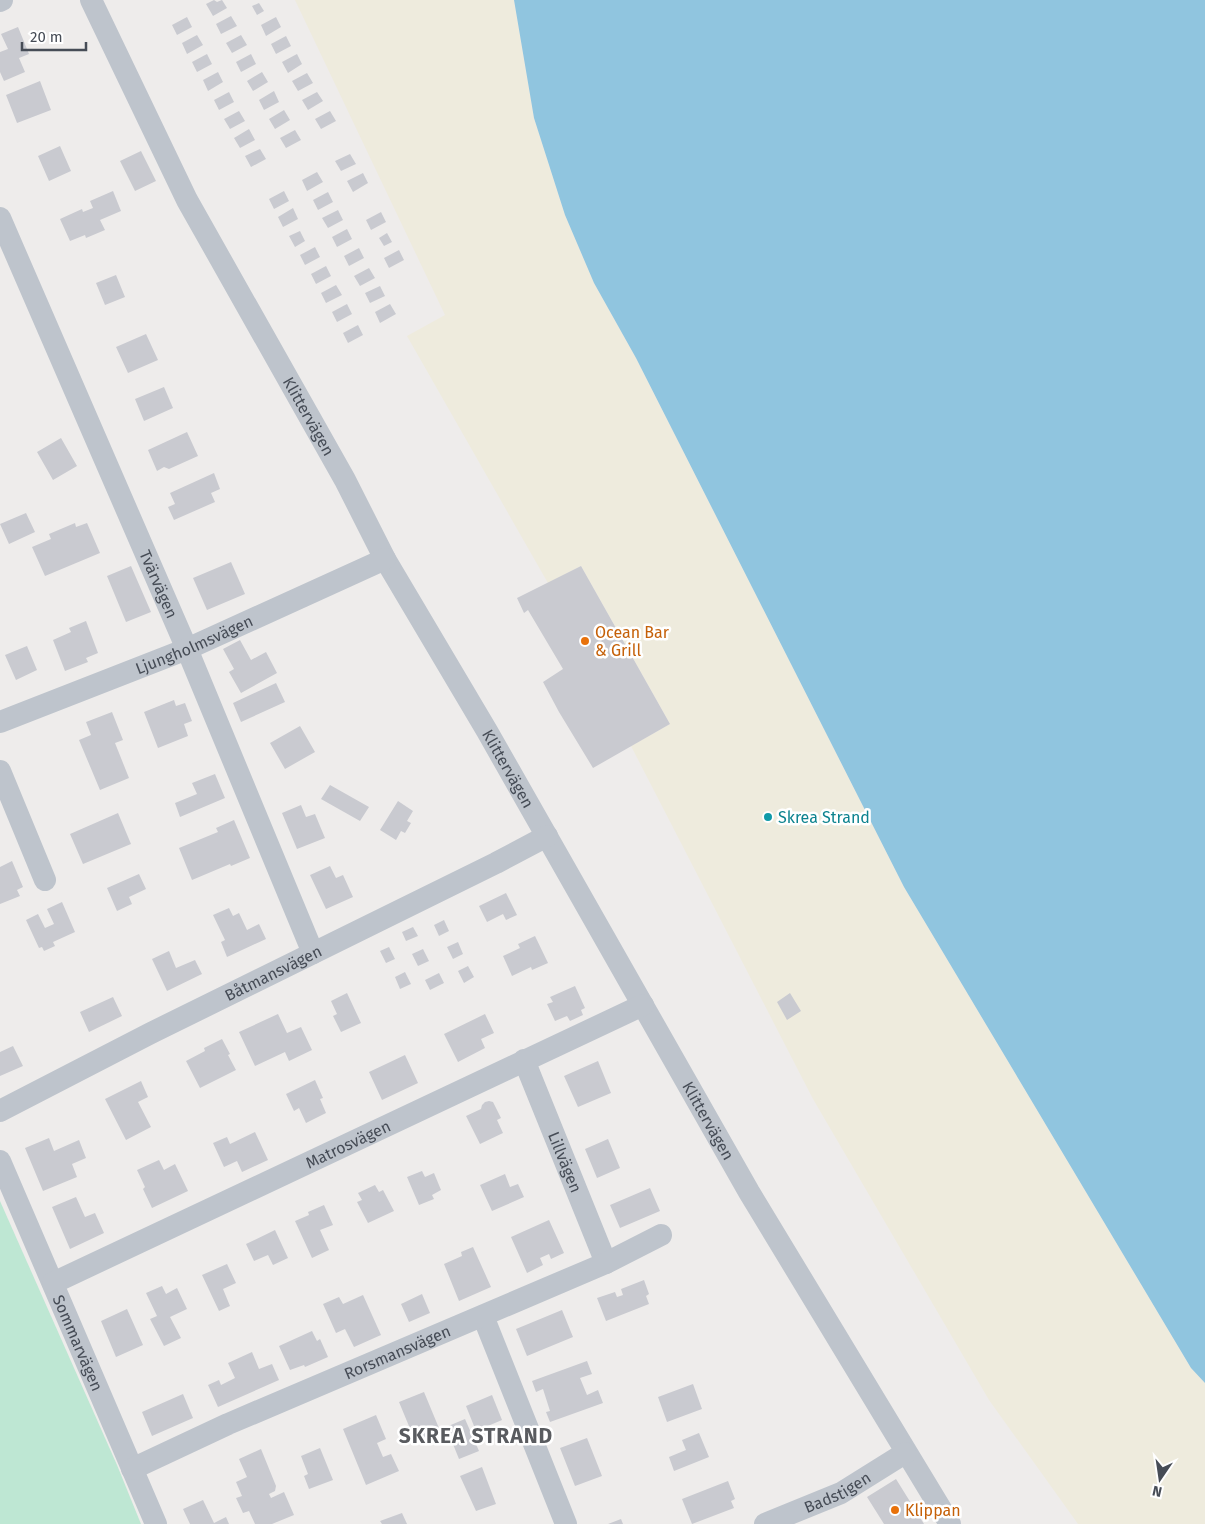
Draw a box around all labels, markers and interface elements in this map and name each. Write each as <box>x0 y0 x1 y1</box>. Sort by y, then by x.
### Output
scale bar <box>22 20 86 52</box>
text: 20 m <box>30 28 63 46</box>
street label: Klittervägen <box>279 374 338 459</box>
street label: Tvärvägen <box>135 547 182 621</box>
street label: Ljungholmsvägen <box>133 611 256 678</box>
place label: Ocean Bar & Grill <box>595 623 670 660</box>
marker: Ocean Bar & Grill <box>579 635 591 647</box>
street label: Klittervägen <box>478 726 538 811</box>
place label: Skrea Strand <box>778 808 870 827</box>
marker: Skrea Strand <box>762 811 774 823</box>
street label: Båtmansvägen <box>222 941 325 1005</box>
street label: Klittervägen <box>678 1078 738 1163</box>
street label: Matrosvägen <box>303 1116 394 1173</box>
street label: Lillvägen <box>544 1129 586 1195</box>
street label: Sommarvägen <box>49 1292 107 1394</box>
street label: Rorsmansvägen <box>341 1321 453 1383</box>
district label: SKREA STRAND <box>399 1423 553 1449</box>
north arrow <box>1135 1454 1185 1504</box>
street label: Badstigen <box>801 1468 874 1517</box>
text: N <box>1151 1482 1164 1501</box>
place label: Klippan <box>905 1501 961 1520</box>
marker: Klippan <box>889 1504 901 1516</box>

